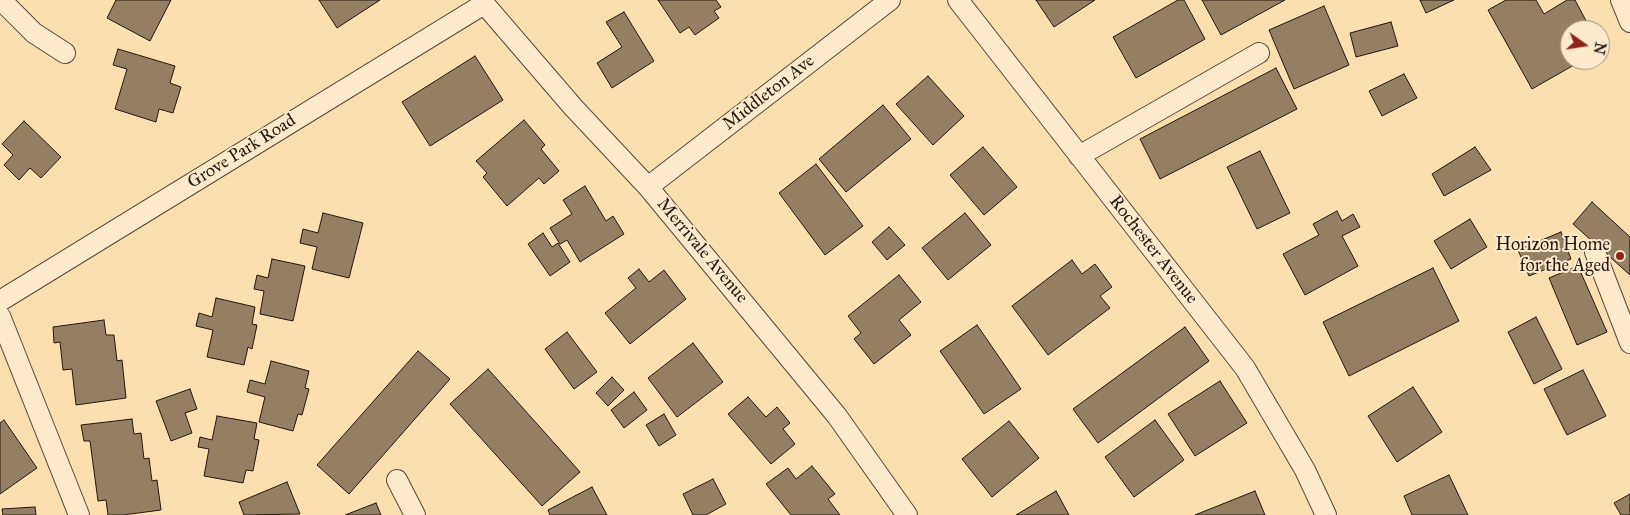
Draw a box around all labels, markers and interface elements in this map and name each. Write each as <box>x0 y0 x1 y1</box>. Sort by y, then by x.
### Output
north arrow <box>1560 20 1610 70</box>
text: N <box>1590 41 1609 56</box>
street label: Middleton Ave <box>719 51 819 135</box>
street label: Grove Park Road <box>184 110 300 194</box>
street label: Rochester Avenue <box>1104 191 1202 309</box>
street label: Merrivale Avenue <box>652 194 752 308</box>
place label: Horizon Home for the Aged <box>1496 235 1610 278</box>
marker: Horizon Home for the Aged <box>1614 250 1626 262</box>

